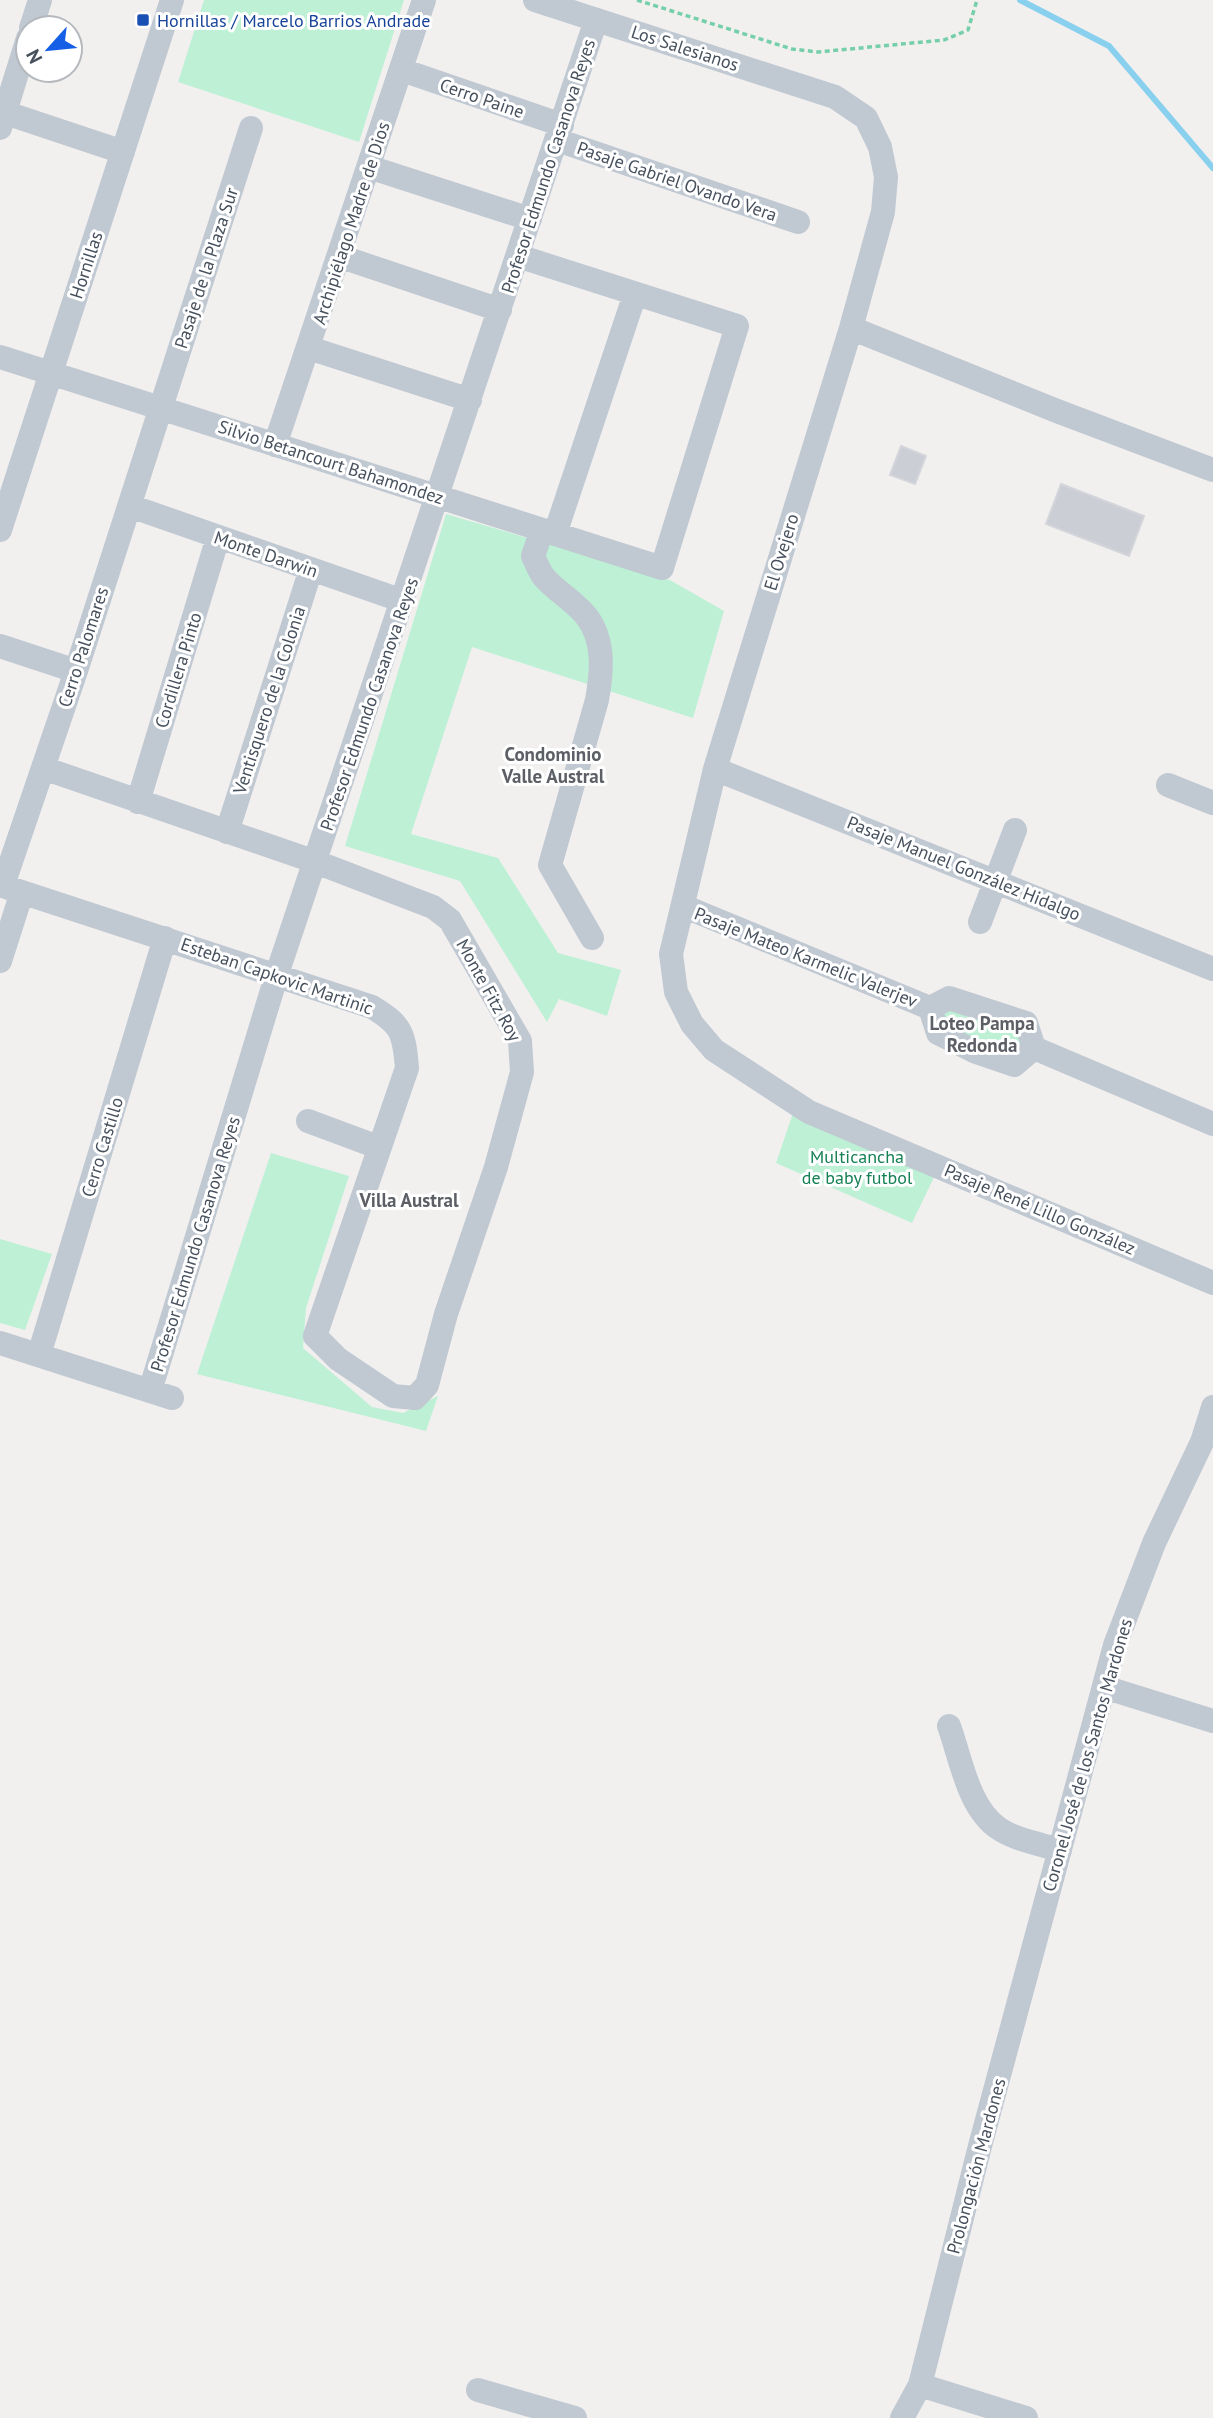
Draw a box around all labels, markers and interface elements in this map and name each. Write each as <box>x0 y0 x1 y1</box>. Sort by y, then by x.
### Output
place label: Hornillas / Marcelo Barrios Andrade <box>157 9 430 32</box>
marker: Hornillas / Marcelo Barrios Andrade <box>135 12 151 28</box>
north arrow <box>14 14 84 84</box>
street label: Los Salesianos <box>628 20 742 76</box>
street label: Profesor Edmundo Casanova Reyes <box>496 36 600 296</box>
text: N <box>20 46 47 68</box>
street label: Cerro Paine <box>437 73 527 123</box>
street label: Archipiélago Madre de Dios <box>307 119 395 327</box>
street label: Pasaje Gabriel Ovando Vera <box>574 136 780 226</box>
street label: Pasaje de la Plaza Sur <box>169 185 243 351</box>
street label: Hornillas <box>64 228 108 302</box>
street label: Silvio Betancourt Bahamondez <box>215 415 447 509</box>
street label: El Ovejero <box>758 511 804 593</box>
street label: Monte Darwin <box>211 525 321 583</box>
street label: Profesor Edmundo Casanova Reyes <box>315 574 423 834</box>
street label: Cerro Palomares <box>53 584 113 710</box>
street label: Ventisquero de la Colonia <box>227 603 310 798</box>
street label: Cordillera Pinto <box>150 609 206 731</box>
district label: Condominio Valle Austral <box>501 742 605 788</box>
street label: Pasaje Manuel González Hidalgo <box>844 811 1084 925</box>
street label: Pasaje Mateo Karmelic Valerjev <box>691 902 921 1012</box>
street label: Esteban Capkovic Martinic <box>178 932 376 1020</box>
street label: Monte Fitz Roy <box>451 935 527 1046</box>
district label: Loteo Pampa Redonda <box>929 1011 1035 1057</box>
street label: Cerro Castillo <box>76 1094 128 1200</box>
street label: Profesor Edmundo Casanova Reyes <box>145 1113 245 1375</box>
park label: Multicancha de baby futbol <box>802 1145 913 1189</box>
street label: Pasaje René Lillo González <box>941 1158 1139 1260</box>
district label: Villa Austral <box>358 1188 459 1212</box>
street label: Coronel José de los Santos Mardones <box>1037 1616 1137 1894</box>
street label: Prolongación Mardones <box>941 2076 1011 2256</box>

